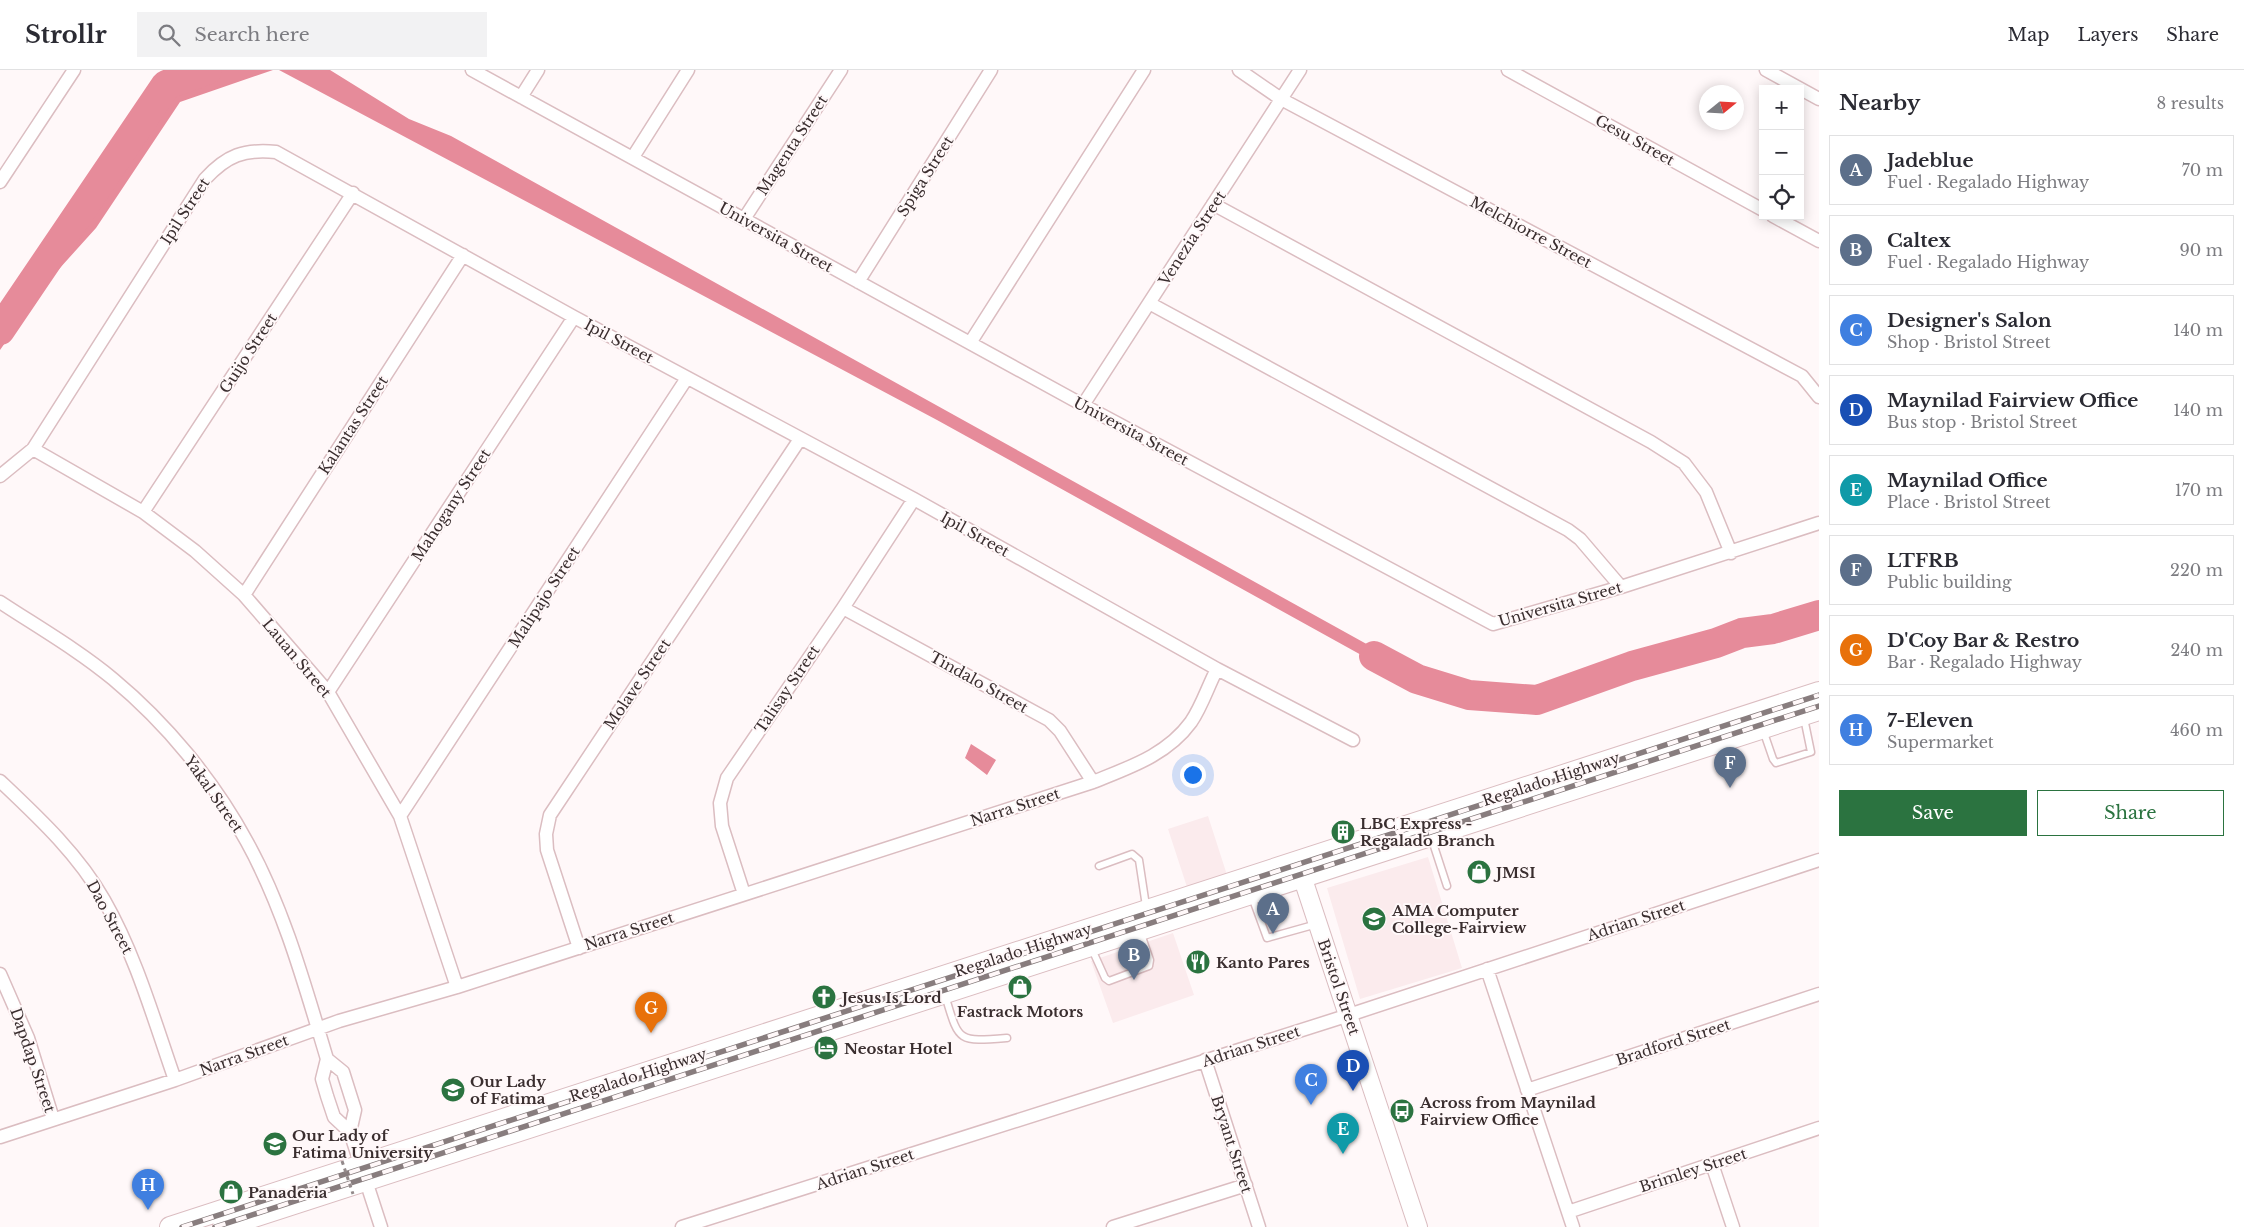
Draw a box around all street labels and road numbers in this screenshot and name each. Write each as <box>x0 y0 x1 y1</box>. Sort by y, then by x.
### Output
street label: Magenta Street <box>753 91 832 199</box>
street label: Gesu Street <box>1592 110 1678 170</box>
street label: Spiga Street <box>893 132 957 220</box>
street label: Ipil Street <box>156 174 214 248</box>
street label: Venezia Street <box>1154 187 1230 290</box>
street label: Melchiorre Street <box>1467 192 1595 272</box>
street label: Universita Street <box>716 198 837 276</box>
street label: Guijo Street <box>215 309 281 397</box>
street label: Ipil Street <box>581 315 657 367</box>
street label: Kalantas Street <box>314 372 392 478</box>
street label: Universita Street <box>1070 393 1192 469</box>
street label: Mahogany Street <box>407 445 495 565</box>
street label: Ipil Street <box>937 507 1013 561</box>
street label: Malipajo Street <box>504 543 584 651</box>
street label: Universita Street <box>1496 577 1624 631</box>
street label: Lauan Street <box>258 615 336 702</box>
street label: Molave Street <box>600 635 675 733</box>
street label: Talisay Street <box>751 641 824 737</box>
street label: Tindalo Street <box>926 647 1032 717</box>
street label: Regalado Highway <box>1480 748 1622 810</box>
street label: Yakal Street <box>180 751 248 836</box>
street label: Narra Street <box>968 783 1063 830</box>
street label: Dao Street <box>83 877 137 957</box>
street label: Adrian Street <box>1584 895 1688 945</box>
street label: Narra Street <box>582 907 677 954</box>
street label: Regalado Highway <box>952 919 1094 981</box>
street label: Bristol Street <box>1314 936 1364 1038</box>
street label: Dapdap Street <box>6 1005 60 1115</box>
street label: Bradford Street <box>1613 1014 1733 1069</box>
street label: Adrian Street <box>1199 1021 1303 1071</box>
street label: Narra Street <box>197 1030 291 1080</box>
street label: Regalado Highway <box>567 1044 709 1106</box>
street label: Bryant Street <box>1207 1093 1257 1196</box>
street label: Adrian Street <box>813 1144 917 1194</box>
street label: Brimley Street <box>1637 1144 1749 1196</box>

